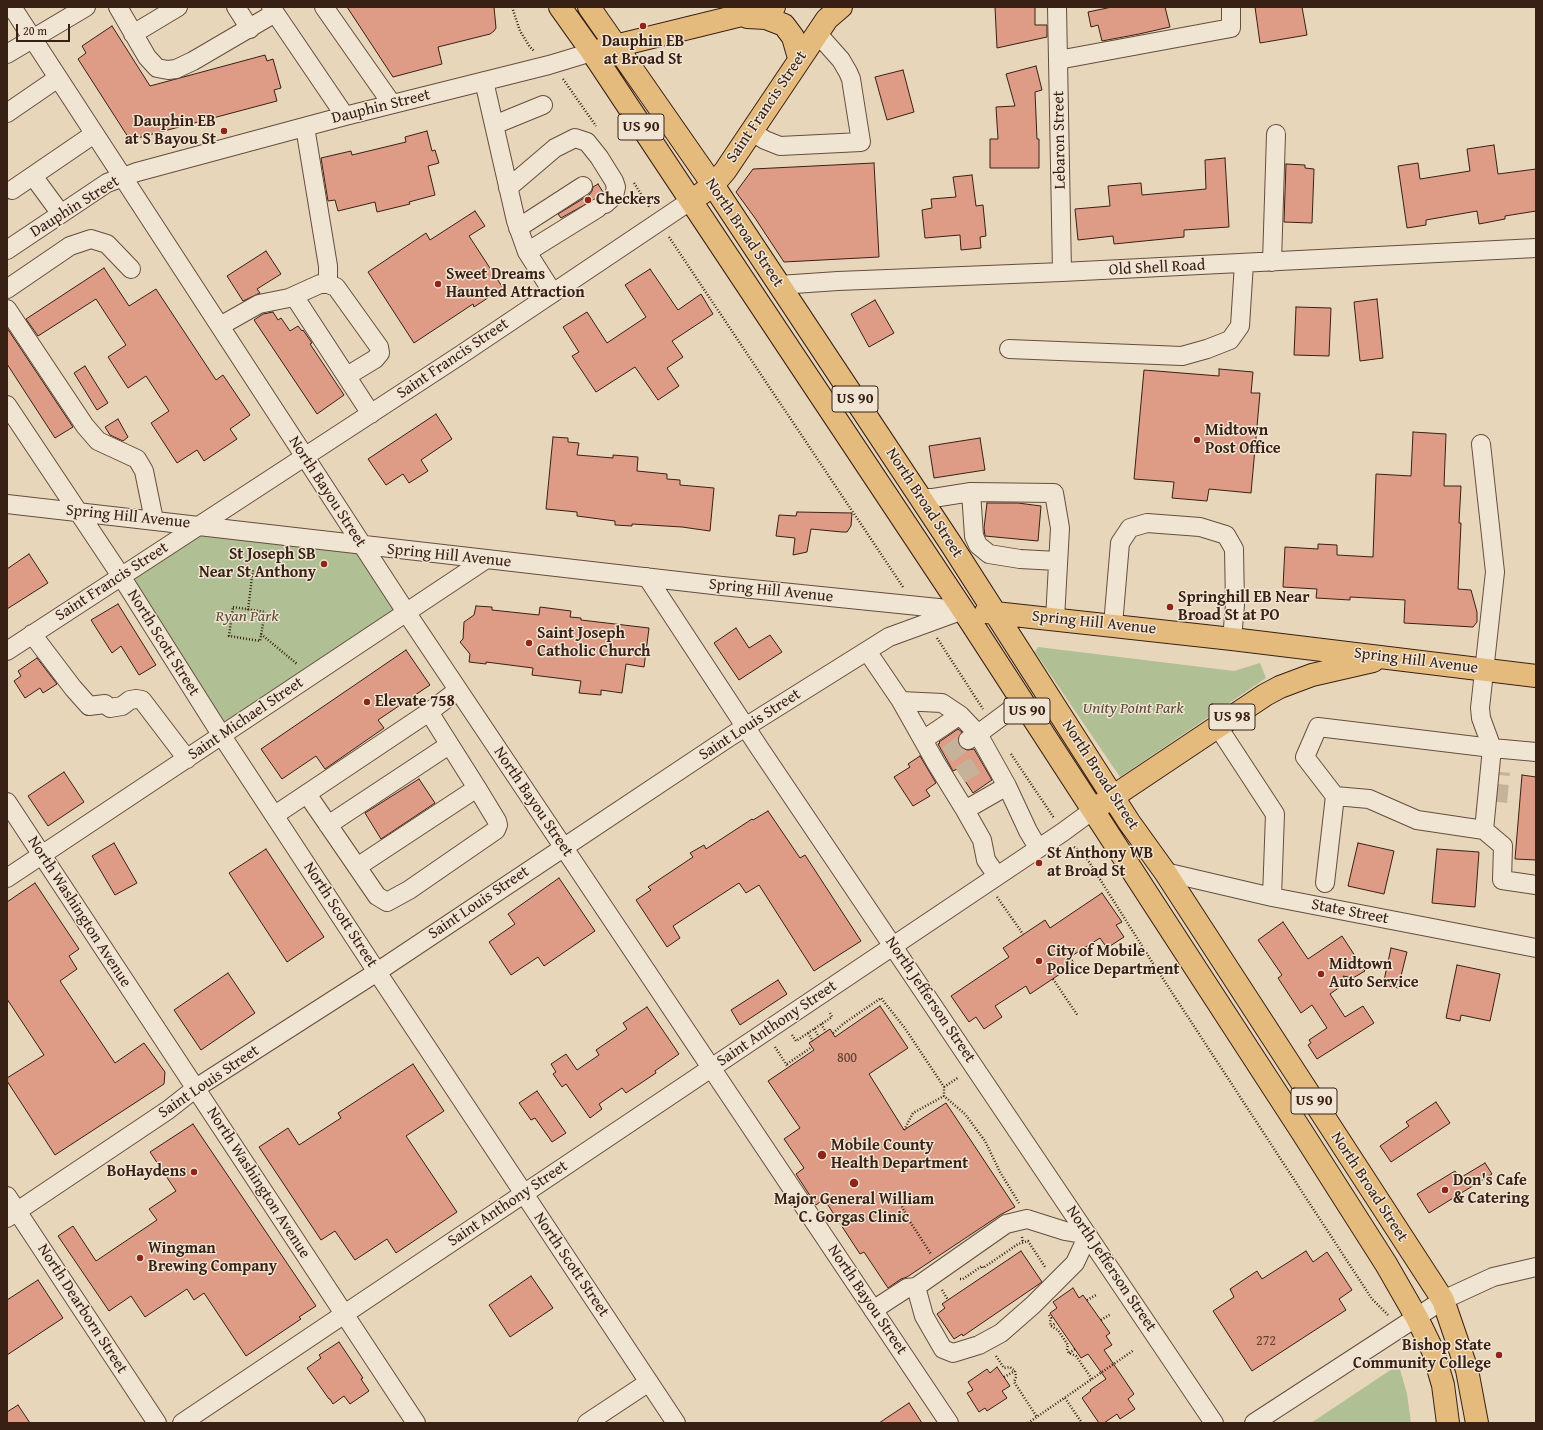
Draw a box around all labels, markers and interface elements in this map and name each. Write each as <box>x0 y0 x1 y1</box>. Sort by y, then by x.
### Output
scale bar <box>18 16 72 42</box>
marker: Dauphin EB at Broad St <box>638 21 648 31</box>
text: 20 m <box>23 22 47 39</box>
place label: Dauphin EB at Broad St <box>602 32 684 70</box>
street label: Saint Francis Street <box>722 47 812 167</box>
street label: Dauphin Street <box>330 85 432 129</box>
street label: Lebaron Street <box>1050 91 1070 189</box>
place label: Dauphin EB at S Bayou St <box>125 112 216 150</box>
road number: US 90 <box>618 114 664 140</box>
marker: Dauphin EB at S Bayou St <box>219 126 229 136</box>
street label: Dauphin Street <box>27 172 123 242</box>
street label: North Broad Street <box>701 175 787 291</box>
place label: Checkers <box>596 190 660 210</box>
marker: Checkers <box>583 195 593 205</box>
street label: Old Shell Road <box>1108 256 1206 280</box>
place label: Sweet Dreams Haunted Attraction <box>446 265 585 303</box>
marker: Sweet Dreams Haunted Attraction <box>433 279 443 289</box>
street label: Saint Francis Street <box>393 314 513 404</box>
road number: US 90 <box>832 386 878 412</box>
place label: Midtown Post Office <box>1205 421 1281 459</box>
street label: North Bayou Street <box>284 433 370 551</box>
marker: Midtown Post Office <box>1192 435 1202 445</box>
street label: North Broad Street <box>881 444 967 562</box>
street label: Spring Hill Avenue <box>65 501 191 533</box>
street label: Saint Francis Street <box>52 538 172 626</box>
street label: Spring Hill Avenue <box>386 540 512 572</box>
place label: St Joseph SB Near St Anthony <box>199 545 316 583</box>
marker: St Joseph SB Near St Anthony <box>319 559 329 569</box>
street label: Spring Hill Avenue <box>708 575 834 607</box>
street label: North Scott Street <box>123 586 203 700</box>
place label: Springhill EB Near Broad St at PO <box>1178 588 1310 626</box>
marker: Springhill EB Near Broad St at PO <box>1165 602 1175 612</box>
park label: Ryan Park <box>216 607 278 627</box>
street label: Spring Hill Avenue <box>1031 607 1157 639</box>
place label: Saint Joseph Catholic Church <box>537 624 650 662</box>
marker: Saint Joseph Catholic Church <box>524 638 534 648</box>
street label: Spring Hill Avenue <box>1353 644 1479 678</box>
street label: Saint Michael Street <box>185 673 307 765</box>
street label: Saint Louis Street <box>696 685 804 765</box>
place label: Elevate 758 <box>375 692 455 712</box>
marker: Elevate 758 <box>362 697 372 707</box>
road number: US 90 <box>1004 698 1050 724</box>
park label: Unity Point Park <box>1082 699 1184 719</box>
road number: US 98 <box>1209 704 1255 730</box>
street label: North Broad Street <box>1057 716 1143 834</box>
street label: North Bayou Street <box>489 743 577 861</box>
street label: North Washington Avenue <box>23 833 135 991</box>
place label: St Anthony WB at Broad St <box>1047 844 1153 882</box>
marker: St Anthony WB at Broad St <box>1034 858 1044 868</box>
street label: North Scott Street <box>299 859 381 971</box>
street label: Saint Louis Street <box>425 862 533 944</box>
street label: State Street <box>1310 895 1390 929</box>
street label: North Jefferson Street <box>881 933 979 1067</box>
place label: City of Mobile Police Department <box>1047 942 1180 980</box>
place label: Midtown Auto Service <box>1329 955 1419 993</box>
marker: City of Mobile Police Department <box>1034 956 1044 966</box>
marker: Midtown Auto Service <box>1316 969 1326 979</box>
street label: Saint Anthony Street <box>713 977 841 1071</box>
street label: Saint Louis Street <box>155 1041 263 1123</box>
house number: 800 <box>837 1050 857 1066</box>
road number: US 90 <box>1291 1088 1337 1114</box>
street label: North Washington Avenue <box>202 1104 314 1262</box>
street label: North Broad Street <box>1326 1128 1412 1246</box>
place label: Mobile County Health Department <box>831 1136 968 1174</box>
marker: Mobile County Health Department <box>816 1149 828 1161</box>
street label: Saint Anthony Street <box>444 1157 572 1251</box>
place label: BoHaydens <box>107 1162 186 1182</box>
marker: BoHaydens <box>189 1167 199 1177</box>
place label: Don's Cafe & Catering <box>1453 1171 1529 1209</box>
marker: Major General William C. Gorgas Clinic <box>848 1177 860 1189</box>
marker: Don's Cafe & Catering <box>1440 1185 1450 1195</box>
place label: Major General William C. Gorgas Clinic <box>774 1190 934 1228</box>
street label: North Jefferson Street <box>1062 1202 1160 1336</box>
street label: North Scott Street <box>529 1209 613 1321</box>
place label: Wingman Brewing Company <box>148 1239 277 1277</box>
street label: North Dearborn Street <box>33 1241 131 1377</box>
street label: North Bayou Street <box>823 1241 911 1359</box>
marker: Wingman Brewing Company <box>135 1253 145 1263</box>
house number: 272 <box>1256 1333 1276 1349</box>
place label: Bishop State Community College <box>1353 1336 1491 1374</box>
marker: Bishop State Community College <box>1494 1350 1504 1360</box>

